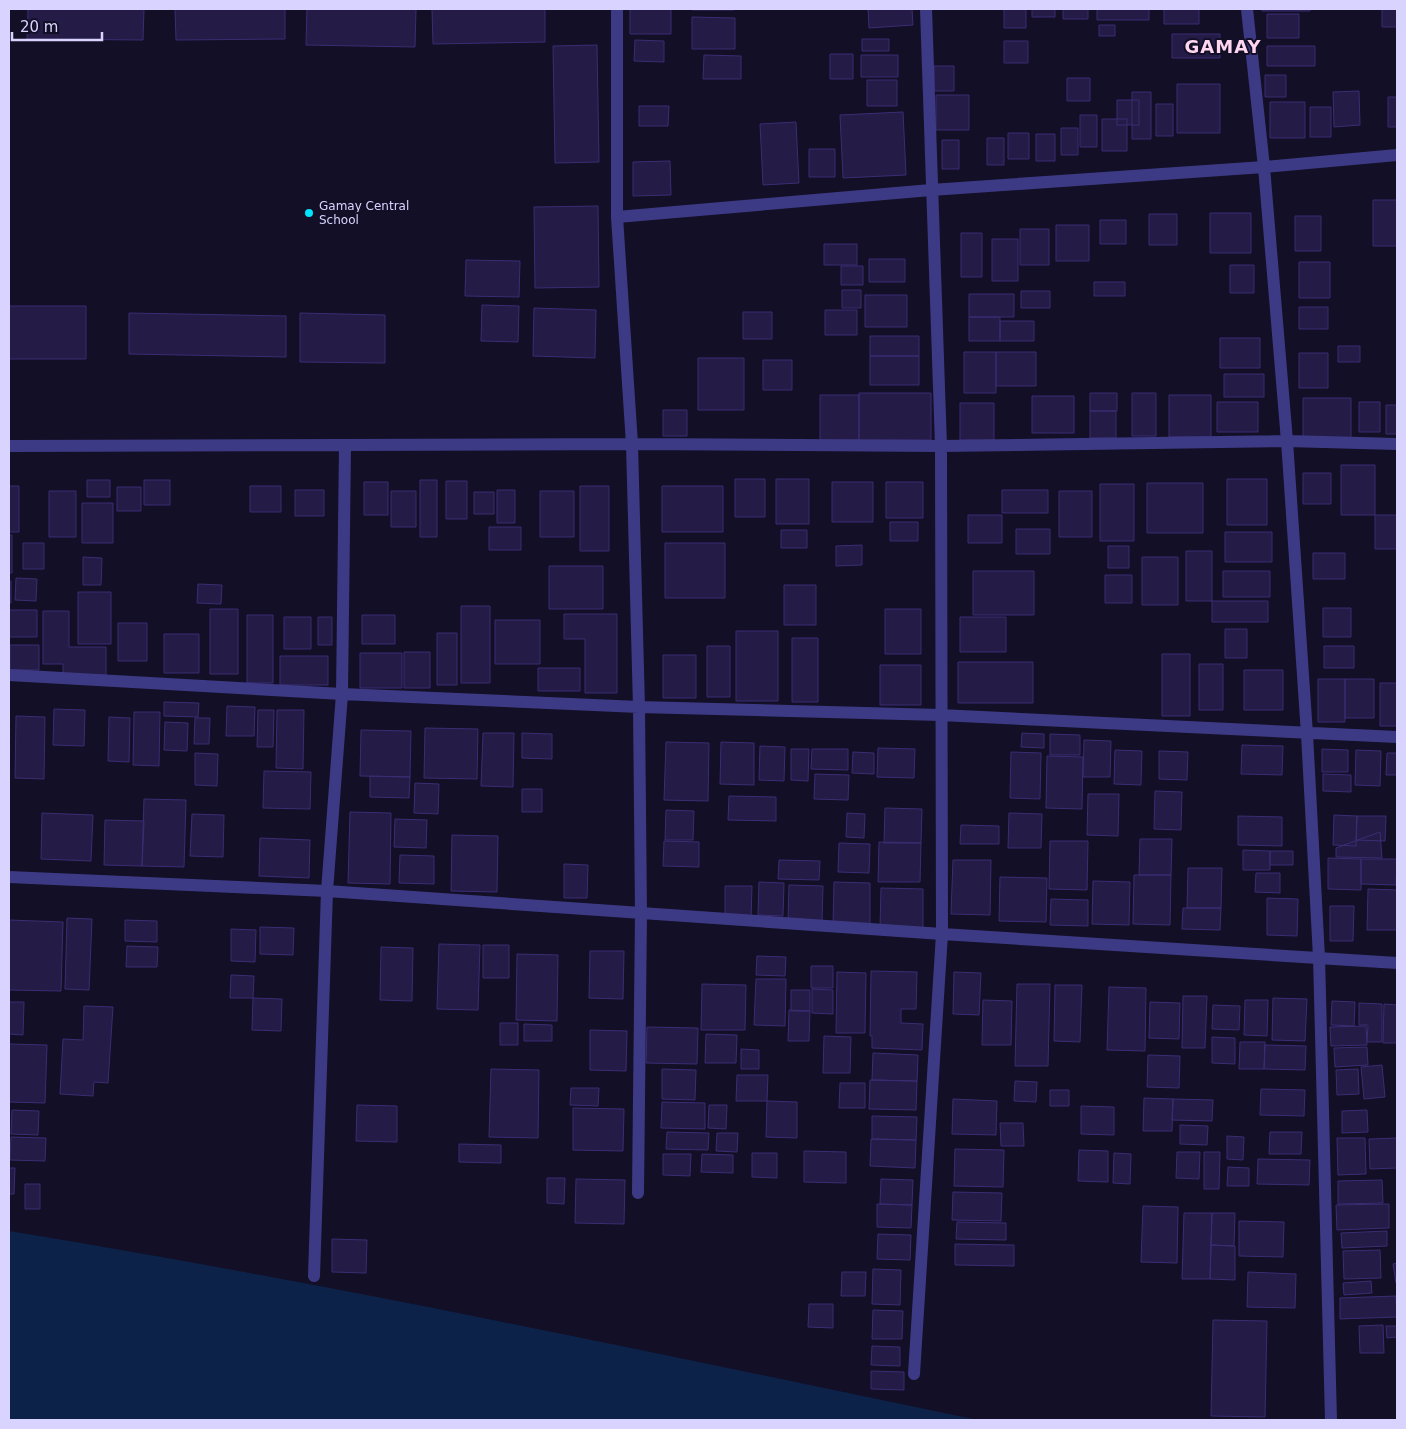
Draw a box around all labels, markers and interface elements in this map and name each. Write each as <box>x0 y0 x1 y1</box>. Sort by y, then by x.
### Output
scale bar <box>12 10 102 42</box>
text: 20 m <box>20 18 58 36</box>
district label: GAMAY <box>1185 36 1261 57</box>
place label: Gamay Central School <box>319 199 409 227</box>
marker: Gamay Central School <box>303 207 315 219</box>

